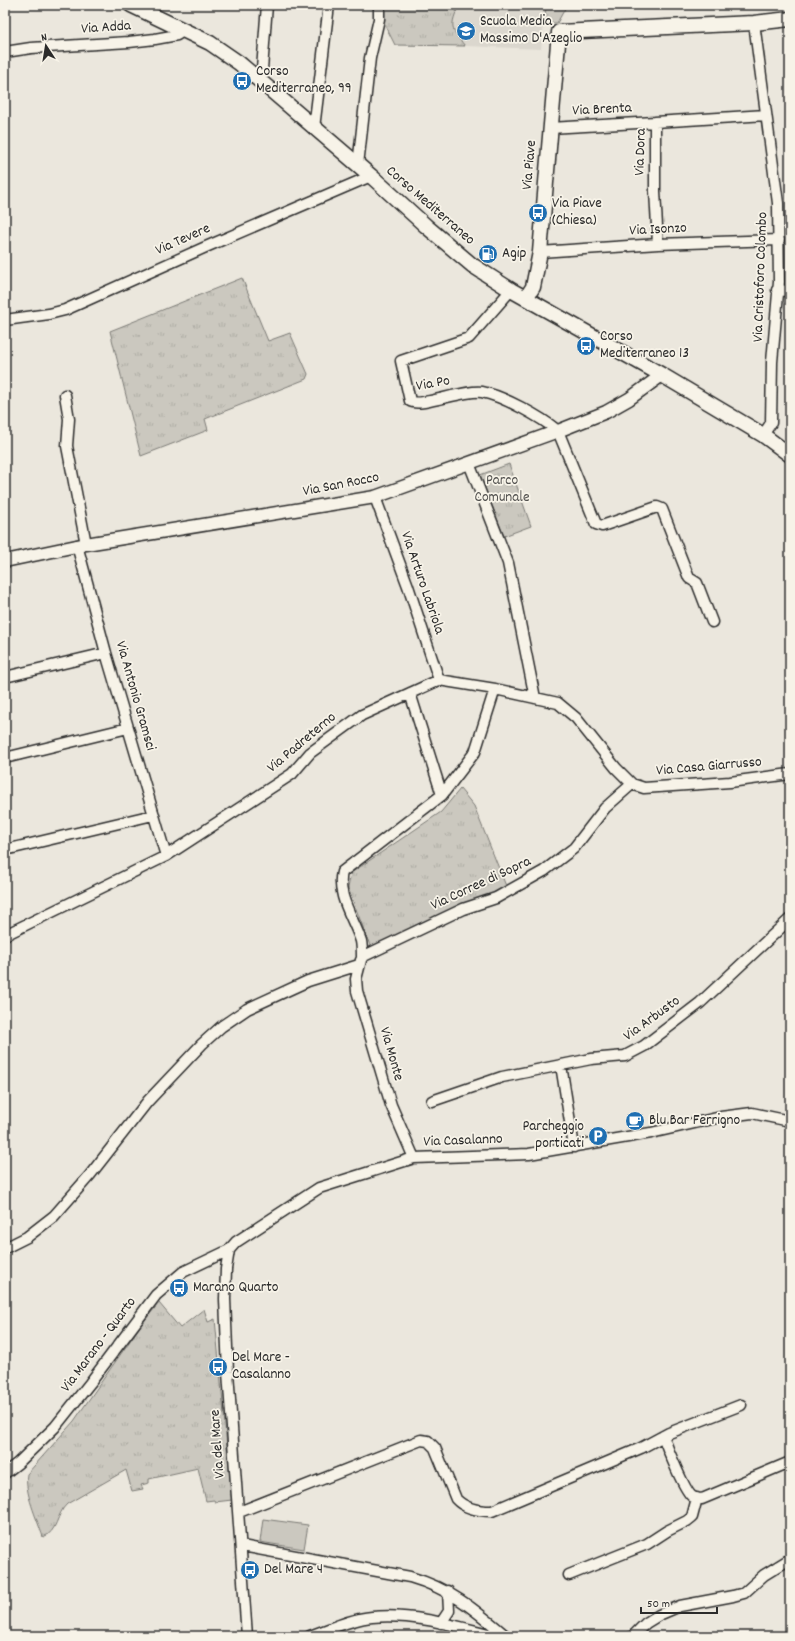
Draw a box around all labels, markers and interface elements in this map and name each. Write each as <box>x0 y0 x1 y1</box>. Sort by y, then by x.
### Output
place label: Scuola Media Massimo D'Azeglio <box>480 11 583 50</box>
street label: Via Adda <box>80 15 133 41</box>
school or university icon: Scuola Media Massimo D'Azeglio <box>455 20 477 42</box>
north arrow <box>26 26 66 66</box>
text: N <box>40 30 49 47</box>
place label: Corso Mediterraneo, 99 <box>256 61 352 100</box>
bus stop icon: Corso Mediterraneo, 99 <box>231 70 253 92</box>
street label: Via Brenta <box>572 97 633 123</box>
street label: Via Dora <box>629 127 653 176</box>
street label: Via Piave <box>517 139 543 191</box>
street label: Corso Mediterraneo <box>381 161 480 251</box>
place label: Via Piave (Chiesa) <box>552 193 602 232</box>
bus stop icon: Via Piave (Chiesa) <box>527 202 549 224</box>
street label: Via Cristoforo Colombo <box>748 211 774 342</box>
street label: Via Isonzo <box>629 217 688 242</box>
street label: Via Tevere <box>152 218 214 262</box>
fuel station icon: Agip <box>477 243 499 265</box>
place label: Agip <box>502 243 527 265</box>
place label: Corso Mediterraneo 13 <box>600 326 689 365</box>
bus stop icon: Corso Mediterraneo 13 <box>575 335 597 357</box>
street label: Via Po <box>414 370 452 398</box>
street label: Via San Rocco <box>301 467 381 503</box>
park label: Parco Comunale <box>475 470 530 509</box>
street label: Via Arturo Labriola <box>394 529 450 638</box>
street label: Via Antonio Gramsci <box>109 639 161 754</box>
street label: Via Padreterno <box>262 707 342 779</box>
street label: Via Casa Giarrusso <box>655 751 763 783</box>
street label: Via Corree di Sopra <box>427 851 536 917</box>
street label: Via Arbusto <box>619 991 685 1047</box>
street label: Via Monte <box>373 1025 409 1084</box>
cafe icon: Blu Bar Ferrigno <box>624 1110 646 1132</box>
place label: Blu Bar Ferrigno <box>649 1110 740 1132</box>
place label: Parcheggio porticati <box>523 1116 584 1155</box>
parking icon: Parcheggio porticati <box>587 1125 609 1147</box>
street label: Via Casalanno <box>423 1129 503 1153</box>
bus stop icon: Marano Quarto <box>168 1277 190 1299</box>
place label: Marano Quarto <box>193 1277 279 1299</box>
street label: Via Marano - Quarto <box>56 1292 142 1397</box>
place label: Del Mare - Casalanno <box>232 1347 291 1386</box>
bus stop icon: Del Mare - Casalanno <box>207 1356 229 1378</box>
street label: Via del Mare <box>205 1408 231 1479</box>
bus stop icon: Del Mare 4 <box>239 1559 261 1581</box>
place label: Del Mare 4 <box>264 1559 323 1581</box>
scale bar <box>641 1589 717 1615</box>
text: 50 m <box>647 1596 670 1613</box>

